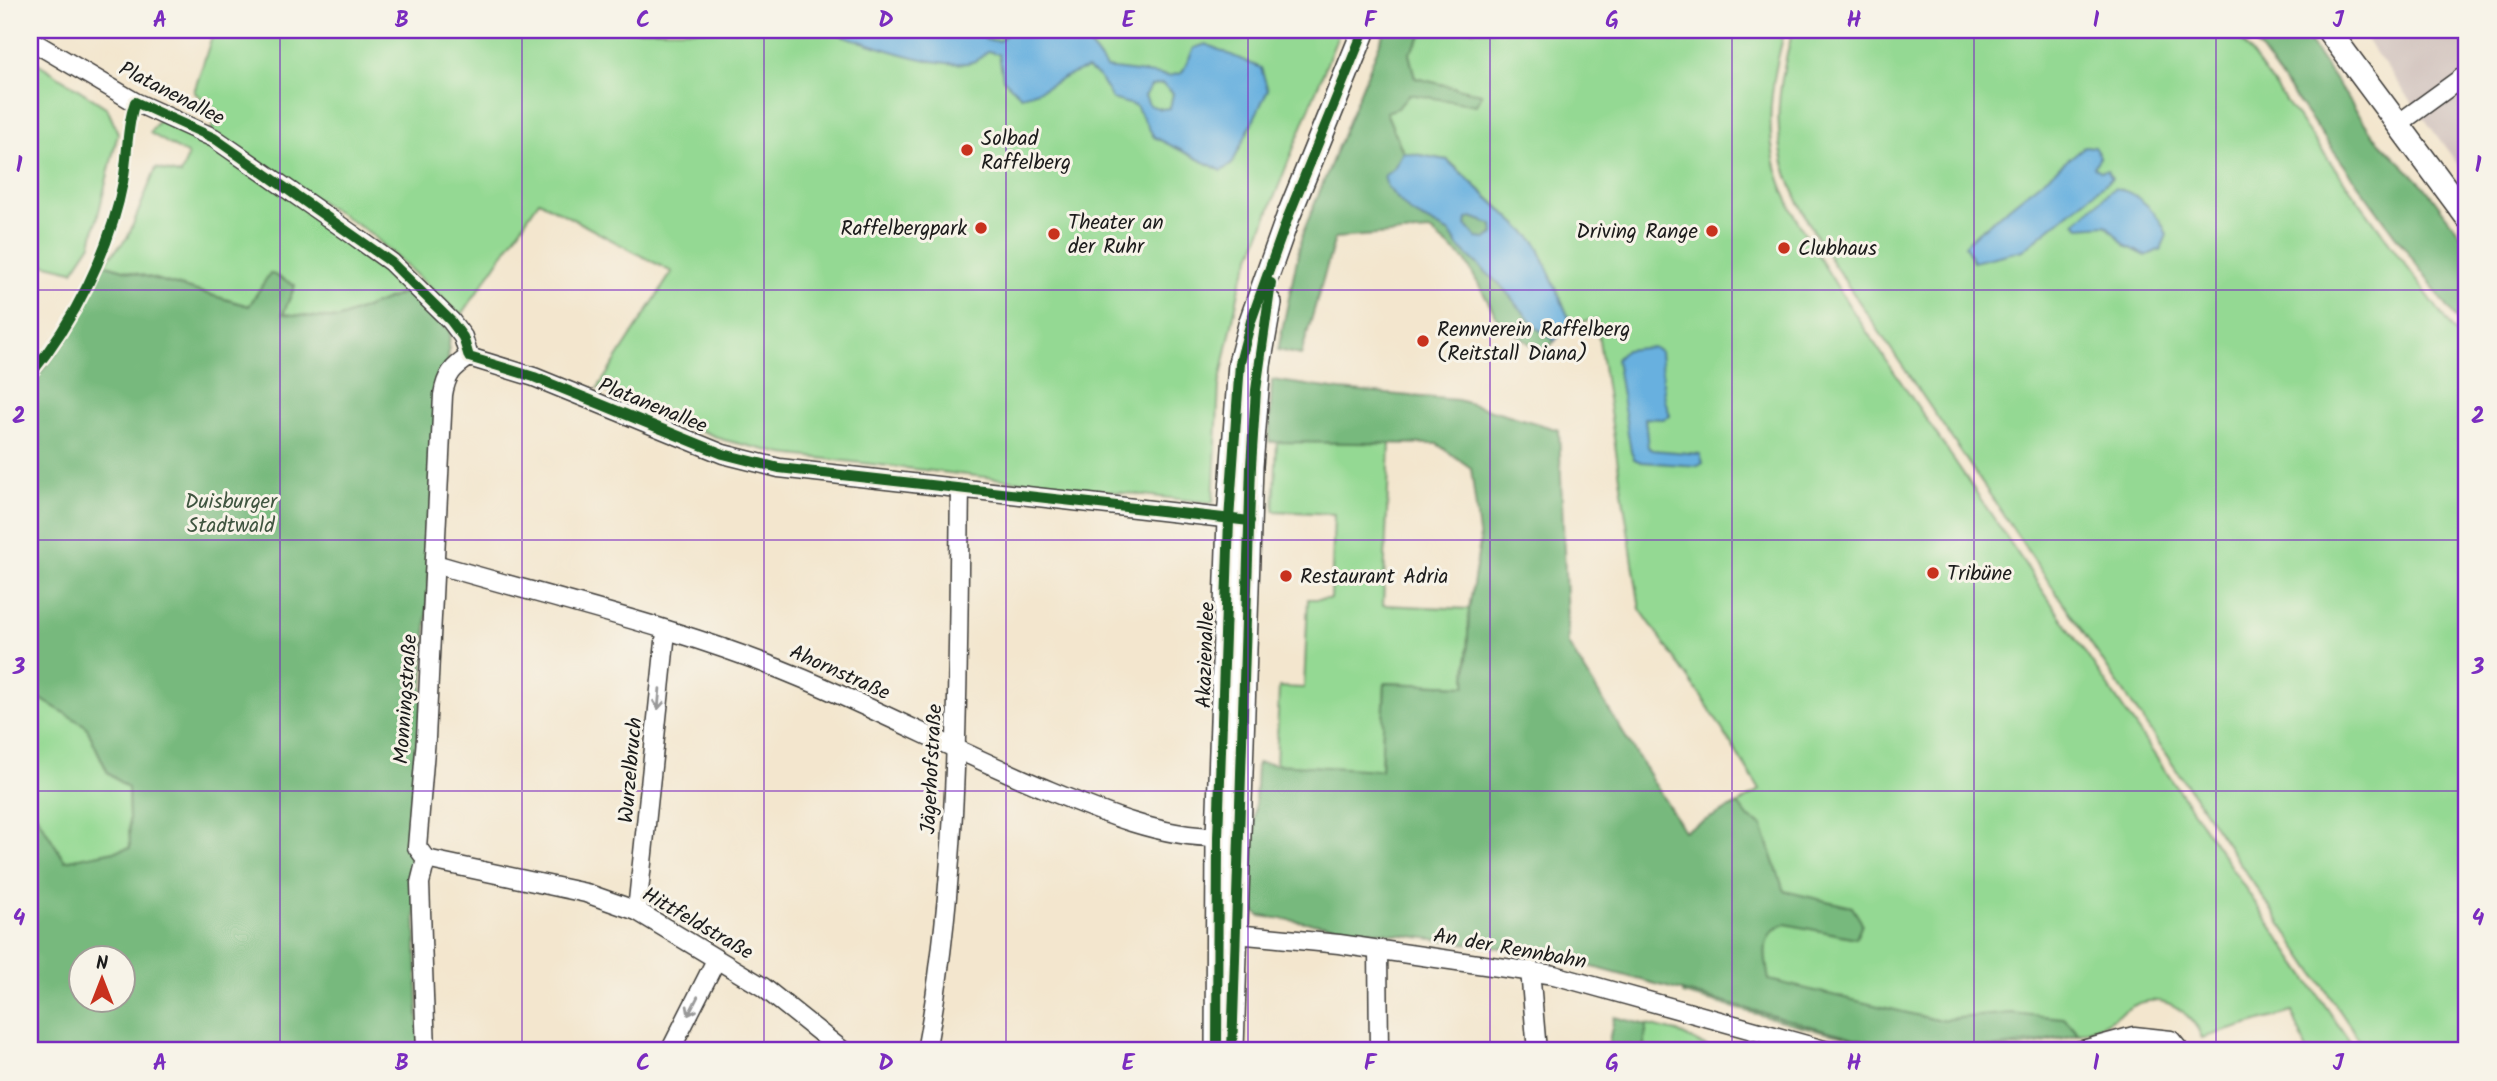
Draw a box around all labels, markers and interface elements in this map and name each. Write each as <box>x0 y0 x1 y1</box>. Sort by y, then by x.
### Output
text: A <box>153 3 167 39</box>
text: B <box>395 3 409 39</box>
text: C <box>636 3 650 39</box>
text: D <box>878 3 894 39</box>
text: E <box>1122 3 1136 39</box>
text: F <box>1364 3 1378 39</box>
text: G <box>1605 3 1619 39</box>
text: H <box>1847 3 1862 39</box>
text: I <box>2092 3 2100 39</box>
text: J <box>2332 3 2344 39</box>
street label: Platanenallee <box>112 53 231 135</box>
place label: Solbad Raffelberg <box>981 123 1071 180</box>
marker: Solbad Raffelberg <box>959 142 975 158</box>
text: 1 <box>16 148 23 184</box>
text: 1 <box>2475 148 2482 184</box>
place label: Theater an der Ruhr <box>1068 207 1164 264</box>
place label: Raffelbergpark <box>840 213 967 246</box>
place label: Driving Range <box>1576 216 1699 249</box>
marker: Raffelbergpark <box>973 220 989 236</box>
marker: Driving Range <box>1704 223 1720 239</box>
marker: Theater an der Ruhr <box>1046 226 1062 242</box>
place label: Clubhaus <box>1798 233 1877 266</box>
marker: Clubhaus <box>1776 240 1792 256</box>
place label: Rennverein Raffelberg (Reitstall Diana) <box>1437 314 1630 371</box>
marker: Rennverein Raffelberg (Reitstall Diana) <box>1415 333 1431 349</box>
street label: Platanenallee <box>593 370 713 443</box>
text: 2 <box>12 399 26 435</box>
text: 2 <box>2471 399 2485 435</box>
park label: Duisburger Stadtwald <box>185 486 278 543</box>
place label: Tribüne <box>1947 558 2012 591</box>
place label: Restaurant Adria <box>1300 561 1448 594</box>
marker: Tribüne <box>1925 565 1941 581</box>
marker: Restaurant Adria <box>1278 568 1294 584</box>
street label: Akazienallee <box>1188 601 1225 709</box>
street label: Monningstraße <box>385 632 428 765</box>
street label: Ahornstraße <box>784 636 896 710</box>
text: 3 <box>12 650 26 686</box>
text: 3 <box>2471 650 2485 686</box>
one-way arrow <box>653 688 666 710</box>
street label: Jägerhofstraße <box>913 703 952 835</box>
street label: Wurzelbruch <box>610 716 653 824</box>
street label: Hittfeldstraße <box>635 879 760 970</box>
text: 4 <box>13 901 26 937</box>
text: 4 <box>2472 901 2485 937</box>
street label: An der Rennbahn <box>1430 920 1589 979</box>
north arrow <box>66 944 136 1014</box>
text: N <box>96 949 108 979</box>
one-way arrow <box>686 995 700 1016</box>
text: A <box>153 1046 167 1081</box>
text: B <box>395 1046 409 1081</box>
text: C <box>636 1046 650 1081</box>
text: D <box>878 1046 894 1081</box>
text: E <box>1122 1046 1136 1081</box>
text: F <box>1364 1046 1378 1081</box>
text: G <box>1605 1046 1619 1081</box>
text: H <box>1847 1046 1862 1081</box>
text: I <box>2092 1046 2100 1081</box>
text: J <box>2332 1046 2344 1081</box>

